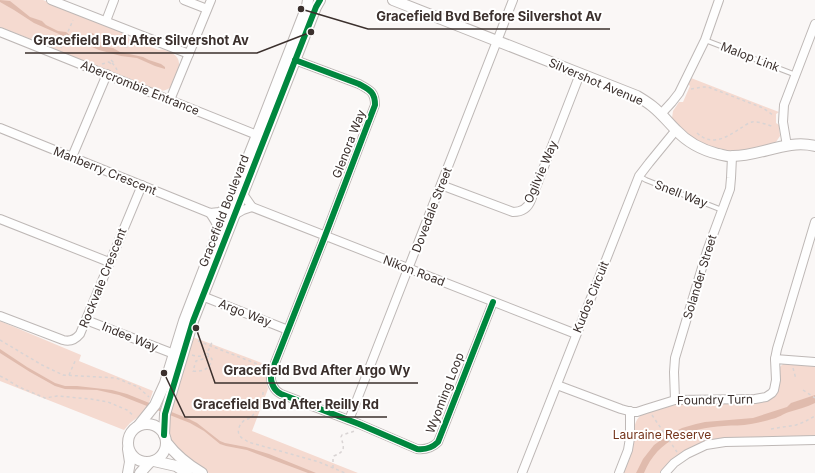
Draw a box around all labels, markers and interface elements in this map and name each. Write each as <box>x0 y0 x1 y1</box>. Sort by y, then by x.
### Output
callout: Gracefield Bvd Before Silvershot Av <box>368 4 610 29</box>
text: Gracefield Bvd Before Silvershot Av <box>376 8 602 24</box>
callout: Gracefield Bvd After Silvershot Av <box>25 28 257 53</box>
text: Gracefield Bvd After Silvershot Av <box>33 32 249 48</box>
street label: Malop Link <box>719 38 782 75</box>
street label: Silvershot Avenue <box>546 55 646 108</box>
street label: Abercrombie Entrance <box>79 57 202 118</box>
street label: Glenora Way <box>329 107 369 180</box>
street label: Ogilvie Way <box>521 138 561 206</box>
street label: Manberry Crescent <box>51 143 159 198</box>
street label: Gracefield Boulevard <box>195 153 252 269</box>
street label: Dovedale Street <box>408 165 455 255</box>
street label: Snell Way <box>653 177 710 211</box>
street label: Rockvale Crescent <box>76 226 129 330</box>
street label: Solander Street <box>680 233 720 321</box>
street label: Nikon Road <box>381 252 447 289</box>
street label: Kudos Circuit <box>569 259 612 335</box>
street label: Argo Way <box>217 296 274 329</box>
street label: Indee Way <box>100 318 161 355</box>
street label: Wyoming Loop <box>422 350 467 435</box>
callout: Gracefield Bvd After Argo Wy <box>215 358 418 383</box>
text: Gracefield Bvd After Argo Wy <box>224 362 411 378</box>
street label: Foundry Turn <box>677 391 753 408</box>
callout: Gracefield Bvd After Reilly Rd <box>185 392 387 417</box>
text: Gracefield Bvd After Reilly Rd <box>193 396 379 412</box>
park label: Lauraine Reserve <box>613 427 711 442</box>

